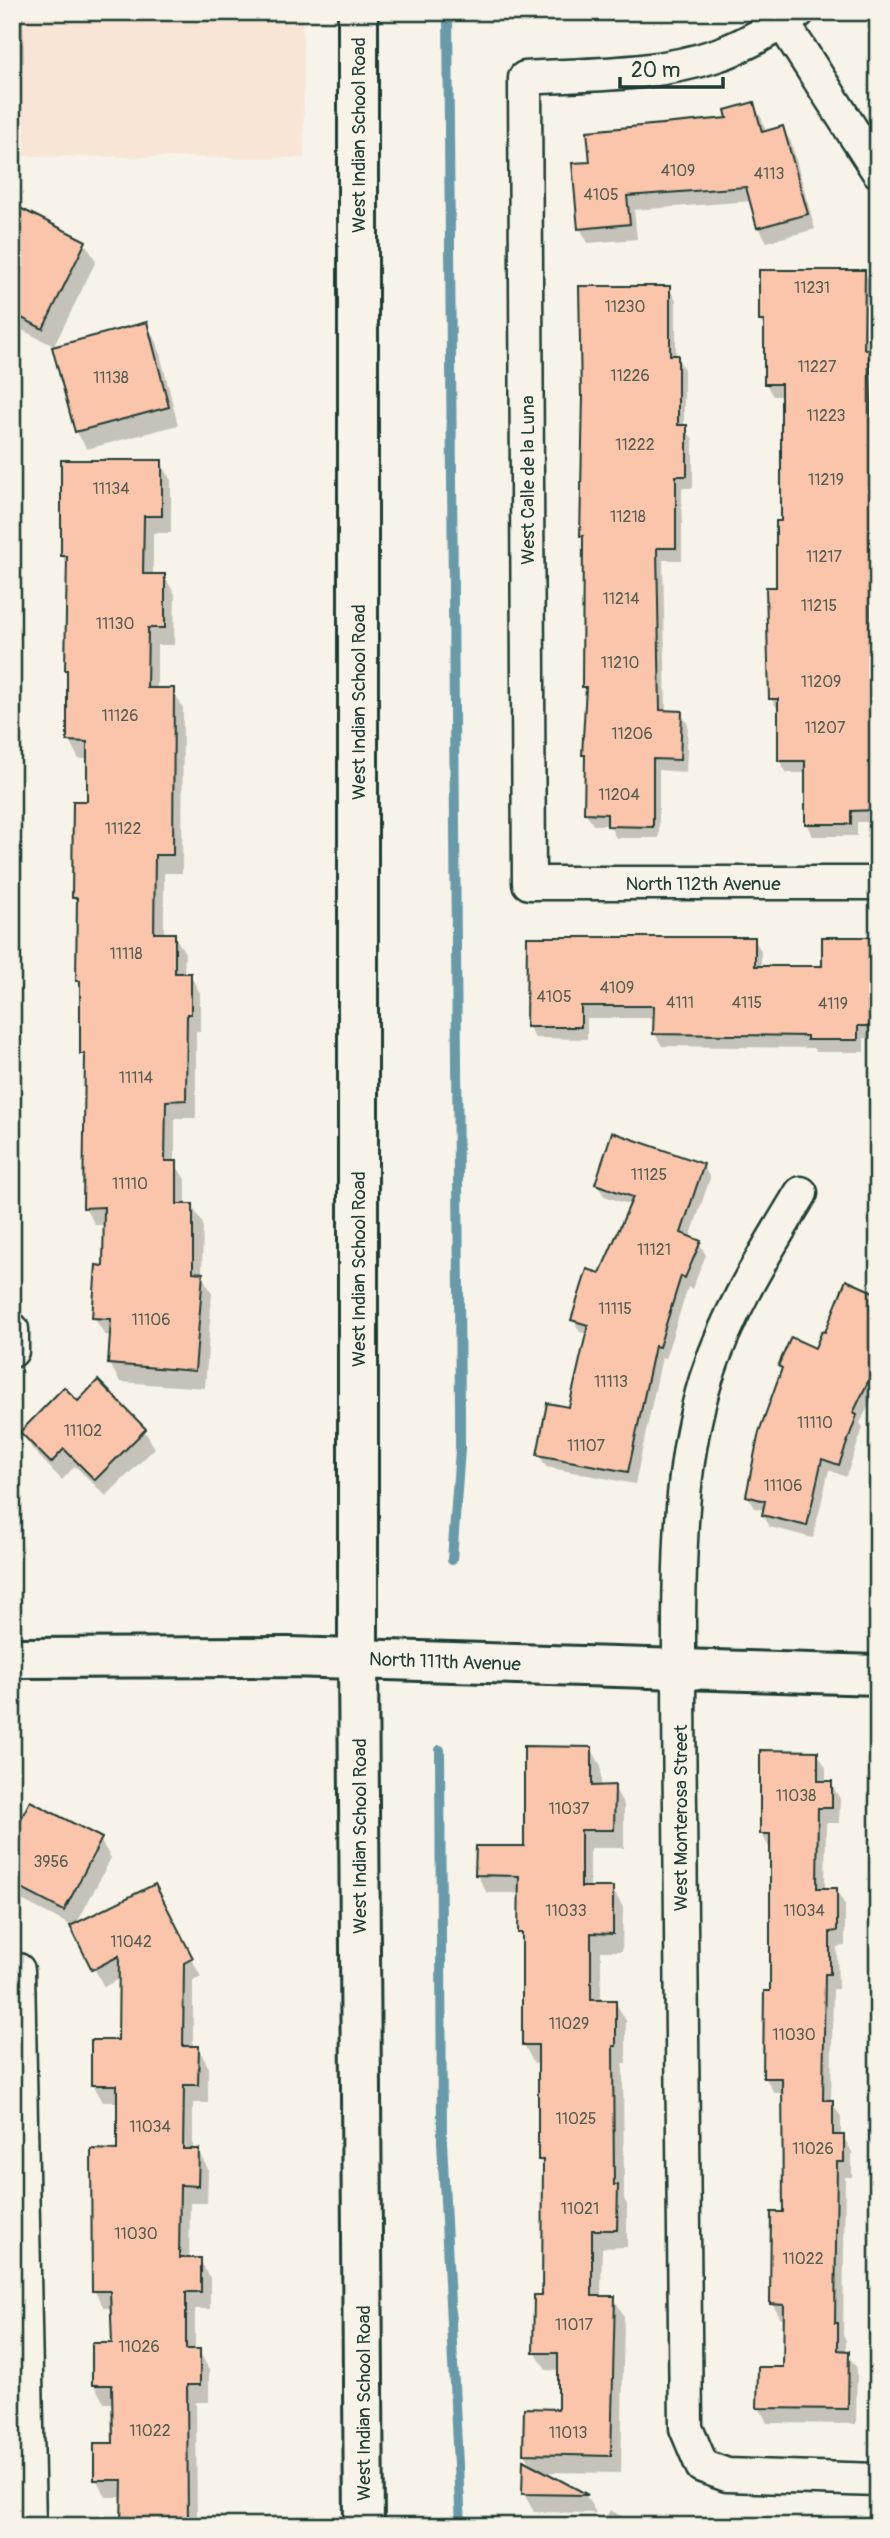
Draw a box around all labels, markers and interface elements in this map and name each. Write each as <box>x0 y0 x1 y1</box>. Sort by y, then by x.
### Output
street label: West Indian School Road <box>347 37 371 233</box>
scale bar <box>620 46 724 90</box>
text: 20 m <box>631 57 680 84</box>
house number: 4109 <box>661 161 695 181</box>
house number: 4113 <box>754 164 784 184</box>
house number: 4105 <box>583 185 619 205</box>
house number: 11231 <box>794 278 830 298</box>
house number: 11230 <box>605 297 645 317</box>
house number: 11227 <box>798 357 837 377</box>
house number: 11226 <box>610 366 650 386</box>
house number: 11138 <box>93 368 129 388</box>
street label: West Calle de la Luna <box>516 395 540 565</box>
house number: 11223 <box>807 406 845 426</box>
house number: 11222 <box>615 435 655 455</box>
house number: 11219 <box>808 470 844 490</box>
house number: 11134 <box>93 479 129 499</box>
house number: 11218 <box>610 507 646 527</box>
house number: 11217 <box>806 547 843 567</box>
house number: 11214 <box>603 589 640 609</box>
house number: 11215 <box>801 596 837 616</box>
street label: West Indian School Road <box>347 604 371 800</box>
house number: 11130 <box>96 614 134 634</box>
house number: 11210 <box>601 653 639 673</box>
house number: 11209 <box>801 672 841 692</box>
house number: 11126 <box>101 706 139 726</box>
house number: 11207 <box>805 718 846 738</box>
house number: 11206 <box>611 724 653 744</box>
house number: 11204 <box>598 785 640 805</box>
house number: 11122 <box>105 819 141 839</box>
street label: North 112th Avenue <box>625 872 781 896</box>
house number: 11118 <box>109 944 143 964</box>
house number: 4109 <box>600 978 634 998</box>
house number: 4105 <box>536 987 572 1007</box>
house number: 4111 <box>666 993 694 1013</box>
house number: 4115 <box>732 993 762 1013</box>
house number: 4119 <box>818 994 848 1014</box>
house number: 11114 <box>119 1068 153 1088</box>
house number: 11125 <box>631 1165 667 1185</box>
street label: West Indian School Road <box>347 1171 371 1367</box>
house number: 11110 <box>112 1174 148 1194</box>
house number: 11121 <box>637 1240 671 1260</box>
house number: 11115 <box>598 1299 632 1319</box>
house number: 11106 <box>131 1310 171 1330</box>
house number: 11113 <box>594 1372 628 1392</box>
house number: 11110 <box>797 1413 833 1433</box>
house number: 11102 <box>64 1421 102 1441</box>
house number: 11107 <box>567 1436 606 1456</box>
house number: 11106 <box>763 1476 803 1496</box>
street label: North 111th Avenue <box>369 1647 522 1677</box>
street label: West Monterosa Street <box>669 1724 693 1911</box>
street label: West Indian School Road <box>348 1738 372 1934</box>
house number: 11038 <box>776 1786 816 1806</box>
house number: 11037 <box>549 1799 590 1819</box>
house number: 3956 <box>33 1852 69 1872</box>
house number: 11033 <box>545 1901 587 1921</box>
house number: 11034 <box>783 1901 825 1921</box>
house number: 11042 <box>110 1932 152 1952</box>
house number: 11029 <box>549 2014 589 2034</box>
house number: 11030 <box>772 2025 816 2045</box>
house number: 11025 <box>555 2109 597 2129</box>
house number: 11034 <box>129 2117 171 2137</box>
house number: 11026 <box>792 2139 834 2159</box>
house number: 11021 <box>561 2199 599 2219</box>
house number: 11030 <box>114 2224 158 2244</box>
house number: 11022 <box>782 2249 824 2269</box>
street label: West Indian School Road <box>352 2305 376 2501</box>
house number: 11017 <box>555 2315 594 2335</box>
house number: 11026 <box>118 2337 160 2357</box>
house number: 11022 <box>129 2421 171 2441</box>
house number: 11013 <box>549 2423 587 2443</box>

